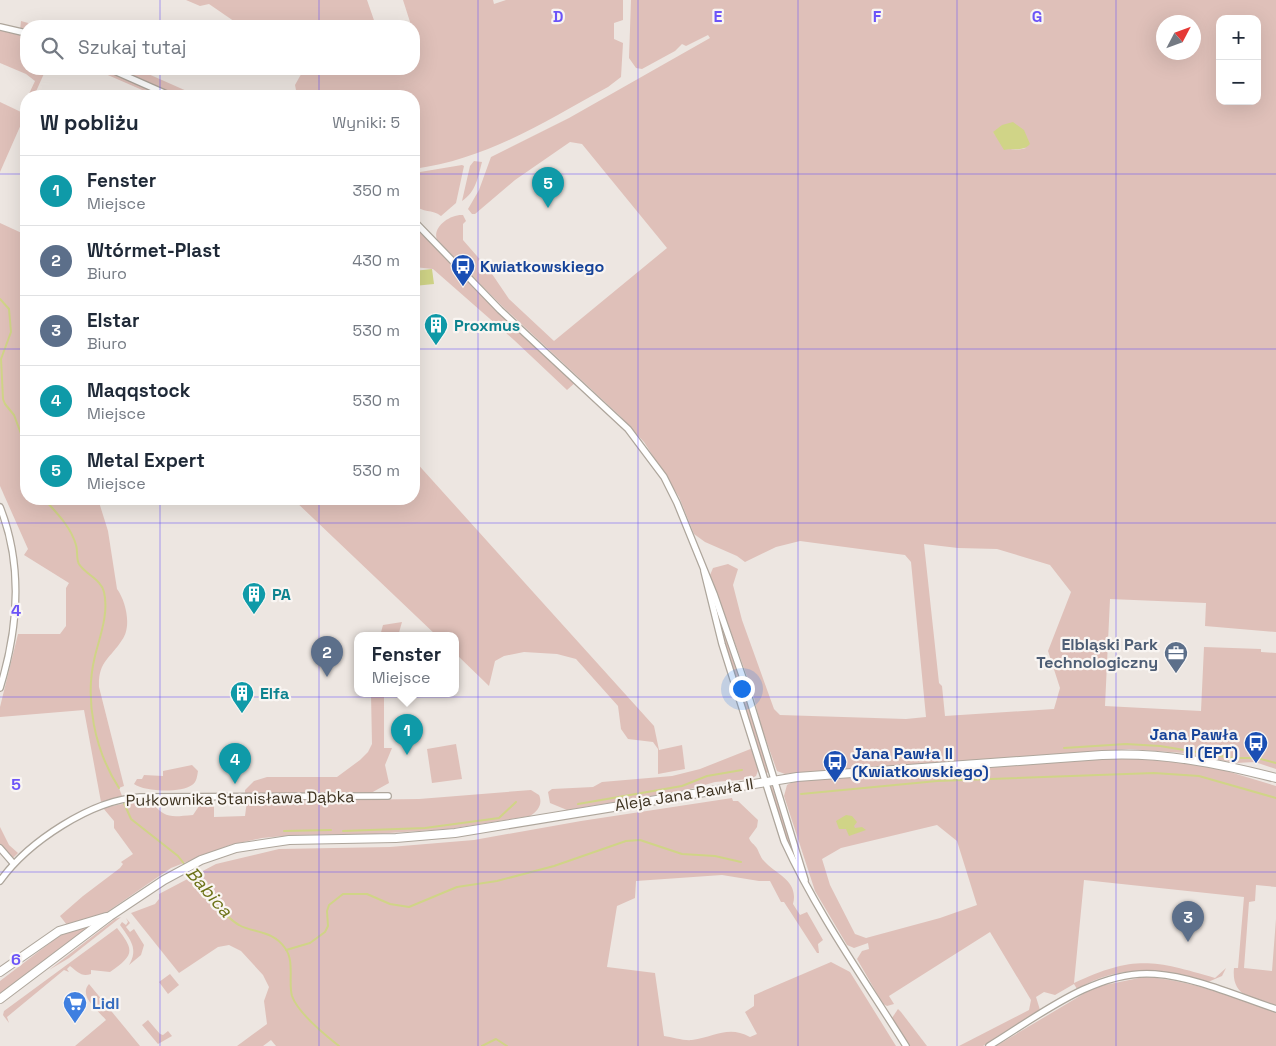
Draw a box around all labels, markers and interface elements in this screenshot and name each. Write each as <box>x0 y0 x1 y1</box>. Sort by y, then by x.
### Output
text: D <box>553 6 563 27</box>
text: E <box>714 6 723 27</box>
text: F <box>873 6 882 27</box>
text: G <box>1032 6 1042 27</box>
north arrow <box>1156 15 1201 60</box>
map controls <box>1216 15 1261 105</box>
button: + <box>1216 15 1261 60</box>
search box <box>20 20 420 75</box>
icon: search <box>38 34 66 62</box>
text: Szukaj tutaj <box>78 35 186 60</box>
button: − <box>1216 60 1261 105</box>
text: W pobliżu <box>40 109 139 136</box>
text: Wyniki: 5 <box>332 112 400 133</box>
pin: 5 <box>532 167 564 208</box>
text: Fenster <box>87 168 156 193</box>
text: 1 <box>52 180 60 201</box>
text: 350 m <box>353 180 400 201</box>
text: Miejsce <box>87 193 146 214</box>
text: Wtórmet-Plast <box>87 238 221 263</box>
text: 2 <box>51 250 61 271</box>
text: 430 m <box>352 250 400 271</box>
bus stop icon: Kwiatkowskiego <box>450 253 476 287</box>
place label: Kwiatkowskiego <box>480 256 605 277</box>
text: Biuro <box>87 263 127 284</box>
text: Elstar <box>87 308 140 333</box>
building icon: Proxmus <box>423 312 449 346</box>
place label: Proxmus <box>454 315 520 336</box>
text: 3 <box>51 320 61 341</box>
text: 530 m <box>353 320 400 341</box>
text: Biuro <box>87 333 127 354</box>
text: Maqqstock <box>87 378 190 403</box>
text: 4 <box>51 390 61 411</box>
text: 530 m <box>353 390 400 411</box>
text: Miejsce <box>87 403 146 424</box>
text: Metal Expert <box>87 448 205 473</box>
text: 5 <box>51 460 61 481</box>
text: 530 m <box>353 460 400 481</box>
text: Miejsce <box>87 473 146 494</box>
building icon: PA <box>241 581 267 615</box>
place label: PA <box>272 584 291 605</box>
text: 4 <box>11 600 21 621</box>
popup <box>354 632 459 697</box>
place label: Elbląski Park Technologiczny <box>1036 634 1158 673</box>
pin: 2 <box>311 636 343 677</box>
office icon: Elbląski Park Technologiczny <box>1163 640 1189 674</box>
text: Fenster <box>372 642 441 667</box>
text: Miejsce <box>372 667 431 688</box>
your location <box>729 676 755 702</box>
building icon: Elfa <box>229 680 255 714</box>
place label: Elfa <box>260 683 289 704</box>
pin: 1 <box>391 714 423 755</box>
place label: Jana Pawła II (EPT) <box>1149 724 1238 763</box>
bus stop icon: Jana Pawła II (EPT) <box>1243 730 1269 764</box>
pin: 4 <box>219 743 251 784</box>
place label: Jana Pawła II (Kwiatkowskiego) <box>852 743 989 782</box>
bus stop icon: Jana Pawła II (Kwiatkowskiego) <box>822 749 848 783</box>
street label: Aleja Jana Pawła II <box>613 773 755 816</box>
text: 5 <box>11 774 21 795</box>
street label: Pułkownika Stanisława Dąbka <box>126 786 355 811</box>
water label: Babica <box>181 862 238 922</box>
pin: 3 <box>1172 901 1204 942</box>
text: 6 <box>11 949 21 970</box>
supermarket icon: Lidl <box>62 990 88 1024</box>
place label: Lidl <box>92 993 119 1014</box>

